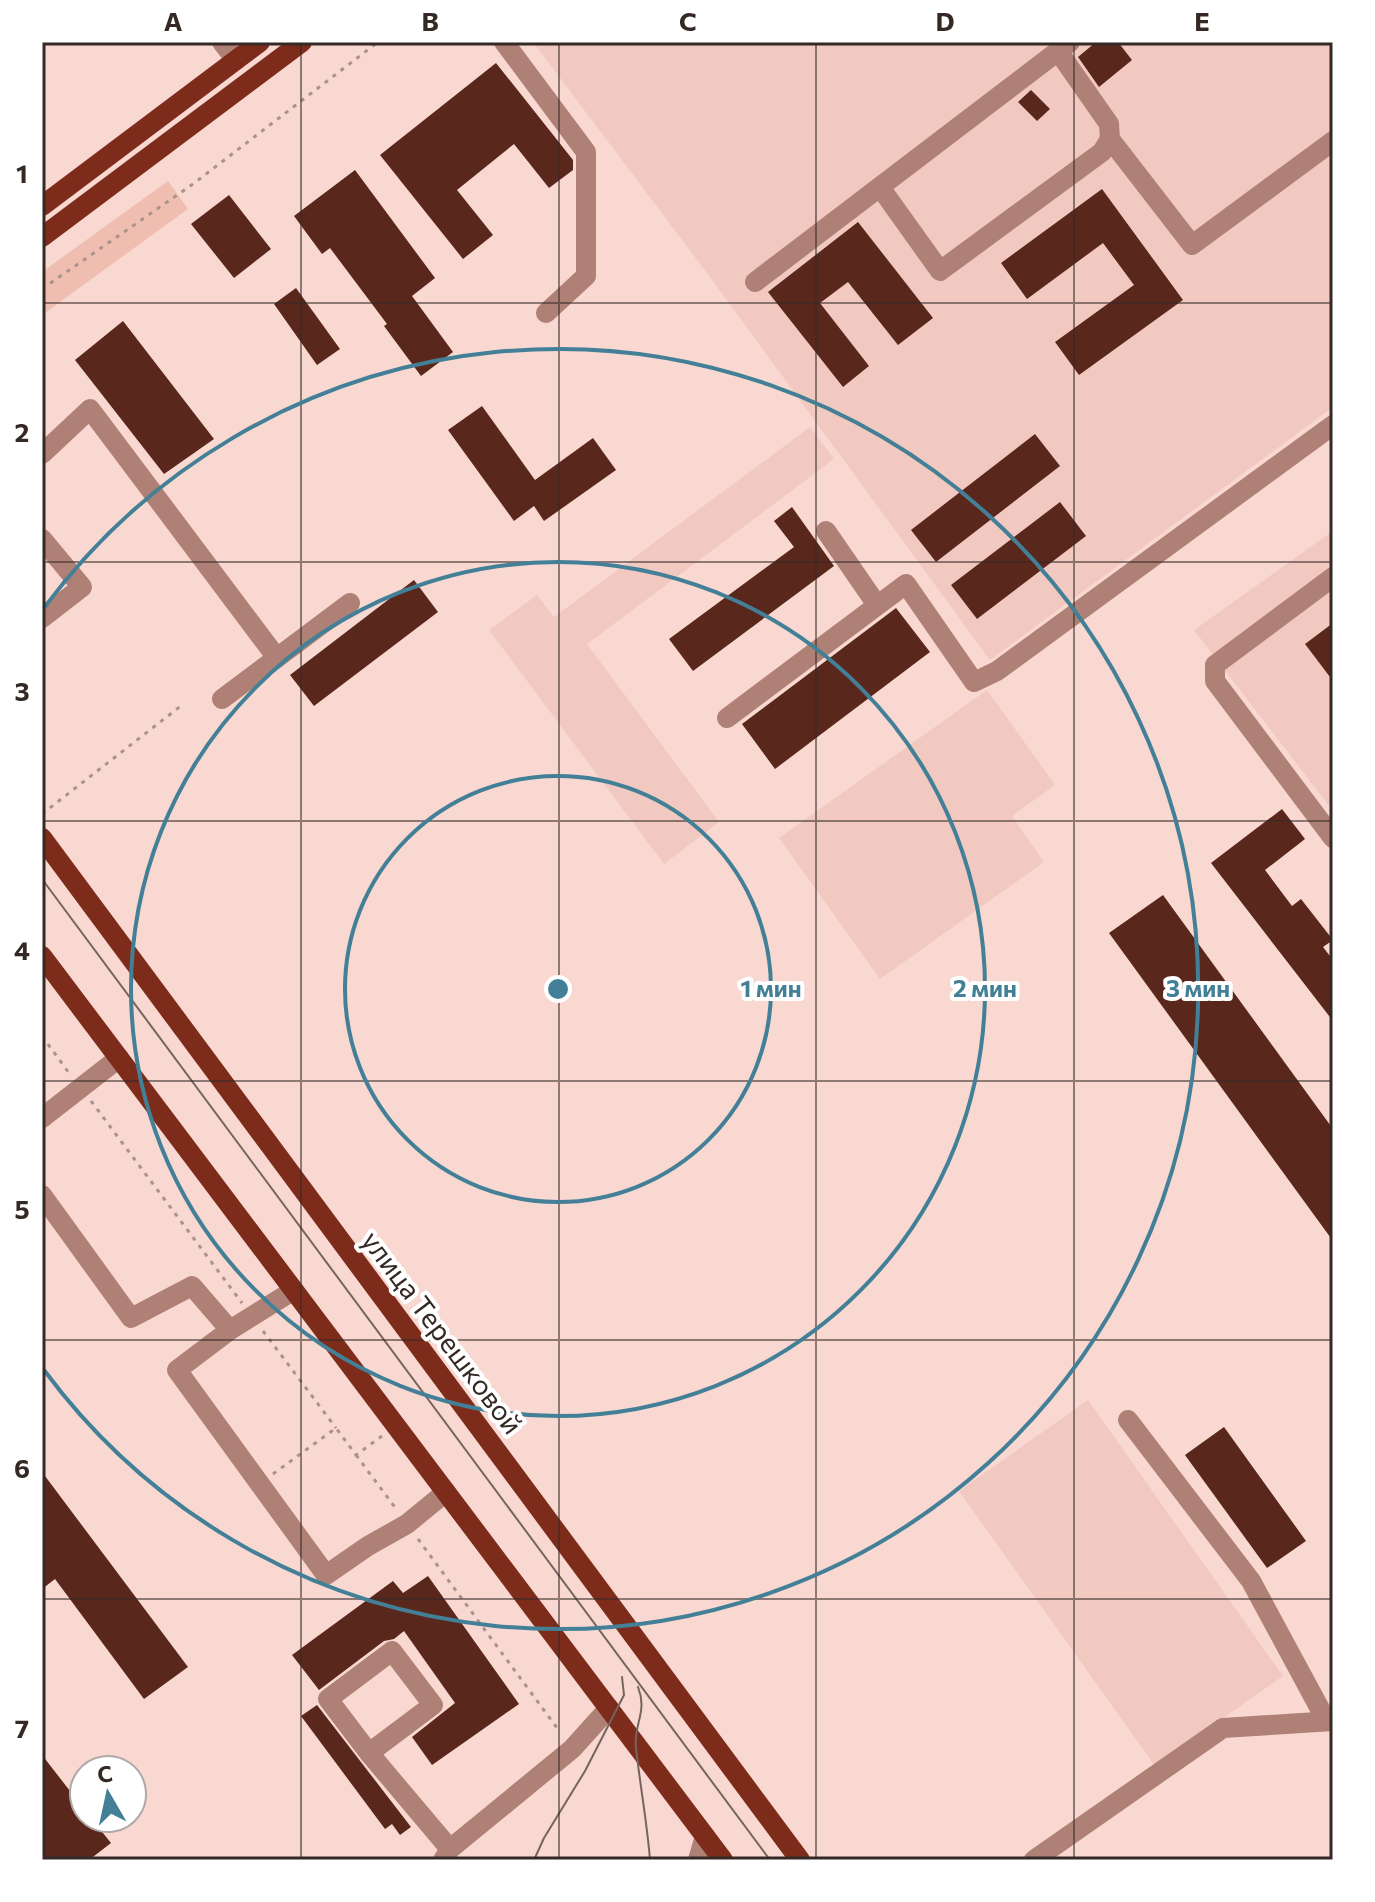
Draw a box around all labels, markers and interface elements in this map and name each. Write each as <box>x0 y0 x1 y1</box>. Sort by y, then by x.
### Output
text: A <box>164 5 183 36</box>
text: B <box>421 5 439 36</box>
text: C <box>679 5 697 36</box>
text: D <box>935 5 955 36</box>
text: E <box>1194 5 1210 36</box>
text: 1 <box>16 157 28 188</box>
text: 2 <box>15 416 29 447</box>
text: 3 <box>14 675 30 706</box>
text: 4 <box>14 934 30 965</box>
text: 1 мин <box>740 973 802 1002</box>
text: 2 мин <box>953 973 1017 1002</box>
text: 3 мин <box>1166 973 1230 1002</box>
centre of rings <box>544 975 572 1003</box>
text: 5 <box>14 1193 30 1224</box>
street label: улица Терешковой <box>356 1224 530 1440</box>
text: 6 <box>14 1452 30 1483</box>
text: 7 <box>15 1712 29 1743</box>
north arrow <box>68 1754 148 1834</box>
text: С <box>95 1759 114 1788</box>

